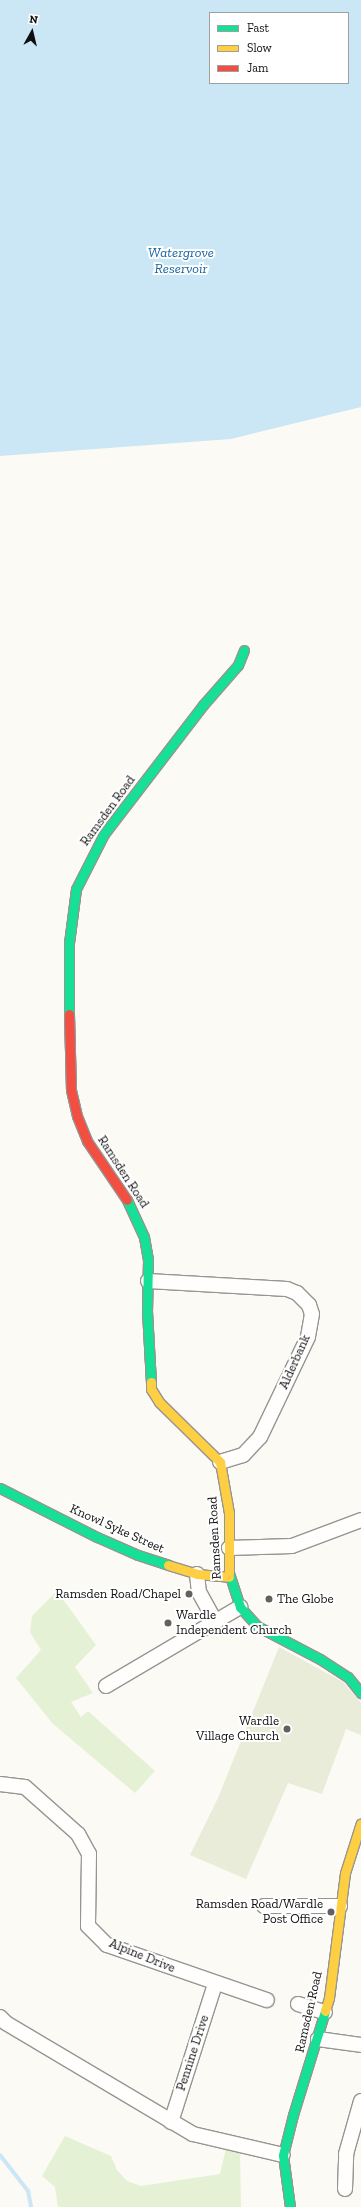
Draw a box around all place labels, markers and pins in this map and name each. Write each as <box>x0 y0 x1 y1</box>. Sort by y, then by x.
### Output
place label: Ramsden Road/Chapel <box>55 1586 181 1602</box>
marker: Ramsden Road/Chapel <box>184 1589 194 1599</box>
place label: The Globe <box>277 1591 334 1607</box>
marker: The Globe <box>264 1594 274 1604</box>
place label: Wardle Independent Church <box>176 1608 292 1639</box>
marker: Wardle Independent Church <box>163 1618 173 1628</box>
place label: Wardle Village Church <box>196 1714 279 1745</box>
marker: Wardle Village Church <box>282 1724 292 1734</box>
place label: Ramsden Road/Wardle Post Office <box>196 1897 323 1928</box>
marker: Ramsden Road/Wardle Post Office <box>326 1907 336 1917</box>

